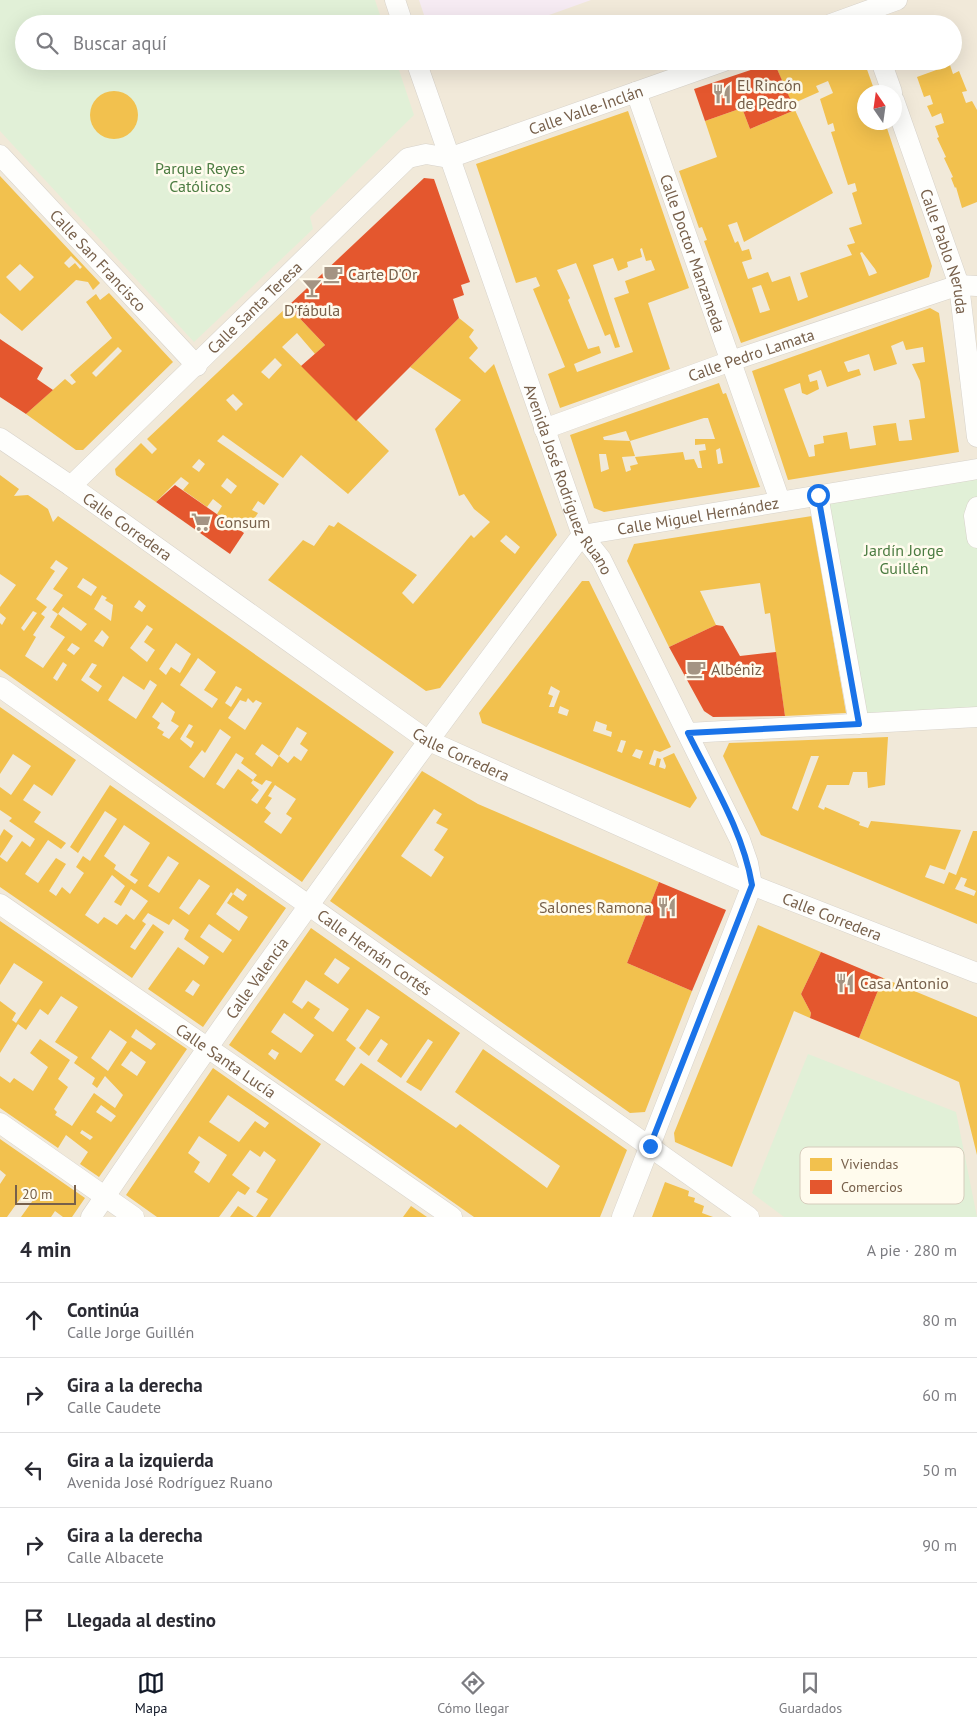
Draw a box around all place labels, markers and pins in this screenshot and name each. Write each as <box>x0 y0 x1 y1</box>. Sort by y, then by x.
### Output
place label: El Rincón de Pedro <box>737 75 801 113</box>
restaurant icon: El Rincón de Pedro <box>711 83 733 105</box>
cafe icon: Carte D'Or <box>322 263 344 285</box>
place label: Carte D'Or <box>348 264 418 284</box>
bar icon: D'fábula <box>301 277 323 299</box>
place label: D'fábula <box>284 300 340 320</box>
supermarket icon: Consum <box>190 511 212 533</box>
place label: Consum <box>216 512 270 532</box>
cafe icon: Albéniz <box>685 658 707 680</box>
place label: Albéniz <box>711 659 762 679</box>
restaurant icon: Salones Ramona <box>656 896 678 918</box>
place label: Salones Ramona <box>539 897 652 917</box>
restaurant icon: Casa Antonio <box>834 972 856 994</box>
place label: Casa Antonio <box>860 973 949 993</box>

